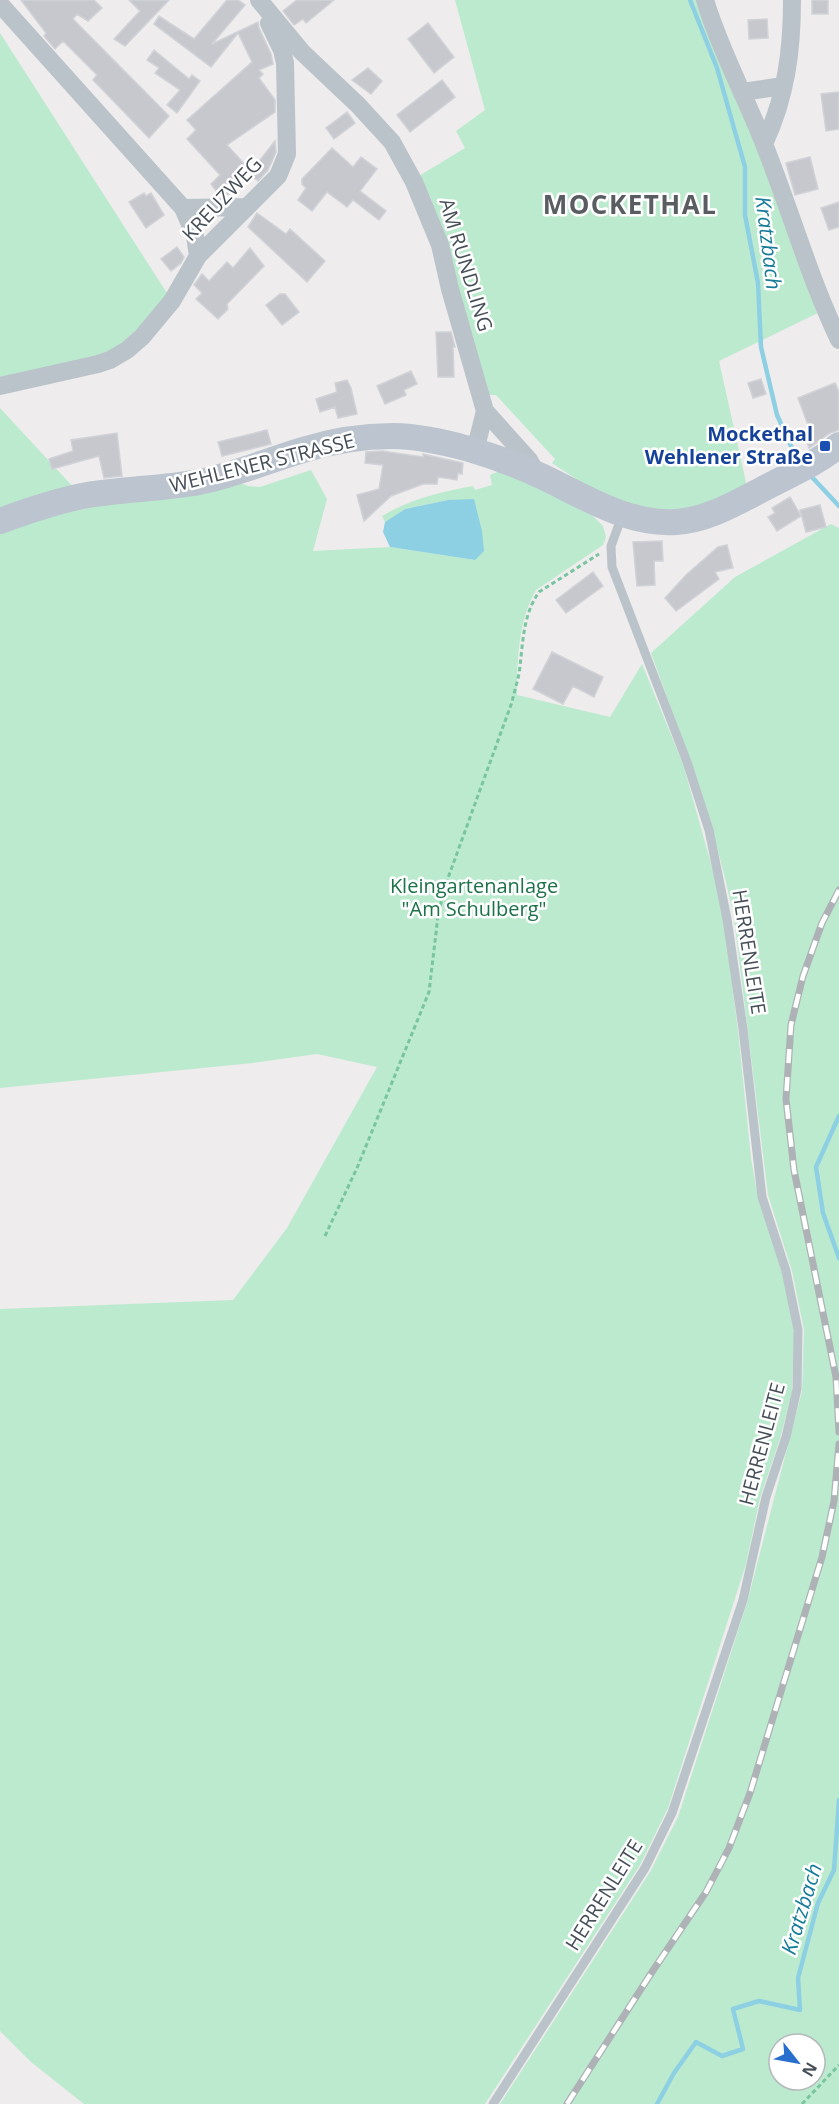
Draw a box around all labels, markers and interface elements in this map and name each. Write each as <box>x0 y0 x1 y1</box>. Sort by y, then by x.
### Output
street label: KREUZWEG <box>176 151 268 247</box>
district label: MOCKETHAL <box>543 186 717 222</box>
street label: AM RUNDLING <box>433 195 500 335</box>
water label: Kratzbach <box>749 195 789 291</box>
place label: Mockethal Wehlener Straße <box>645 420 813 470</box>
street label: WEHLENER STRASSE <box>167 426 357 499</box>
marker: Mockethal Wehlener Straße <box>818 439 832 453</box>
park label: Kleingartenanlage "Am Schulberg" <box>390 872 558 922</box>
street label: HERRENLEITE <box>726 888 773 1016</box>
street label: HERRENLEITE <box>732 1380 791 1508</box>
street label: HERRENLEITE <box>559 1834 648 1955</box>
water label: Kratzbach <box>774 1860 828 1958</box>
north arrow <box>767 2032 827 2092</box>
text: N <box>797 2058 823 2081</box>

